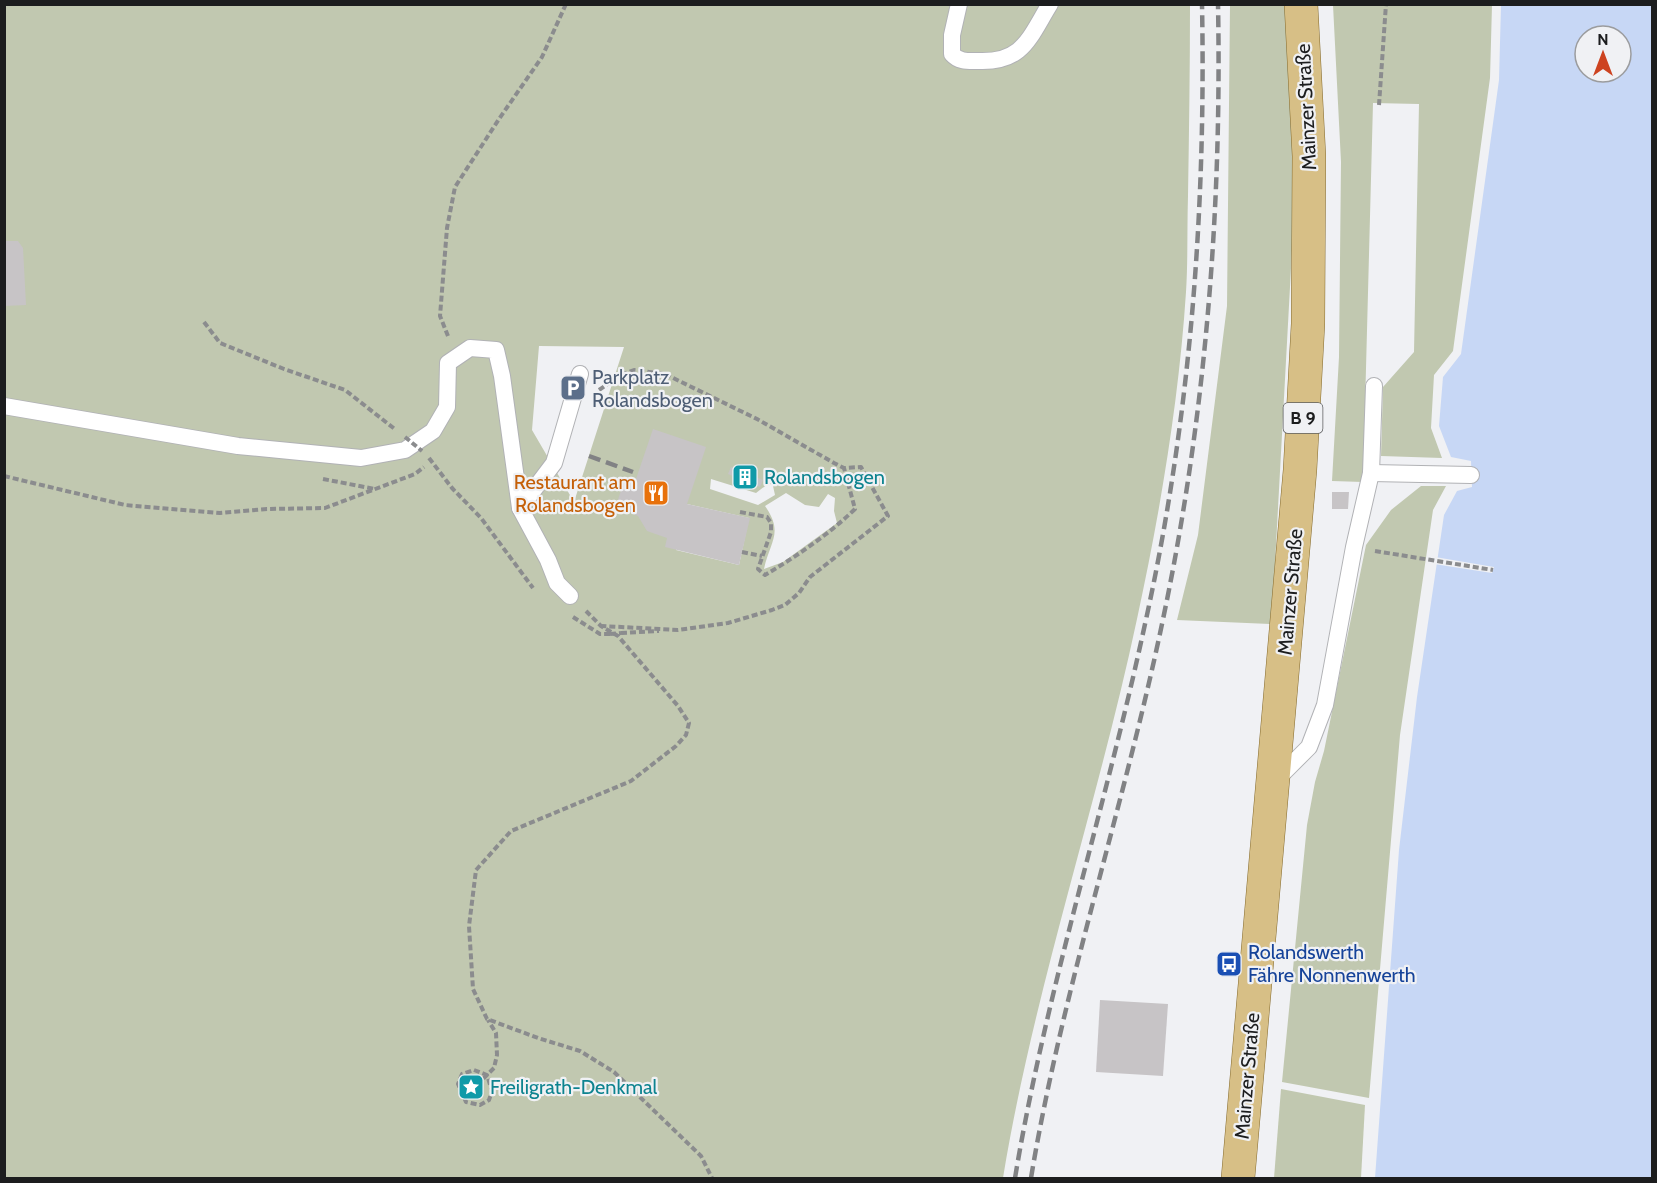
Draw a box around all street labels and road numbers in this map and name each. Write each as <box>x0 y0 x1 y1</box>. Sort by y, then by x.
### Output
street label: Mainzer Straße <box>1291 43 1321 171</box>
road number: B 9 <box>1284 403 1322 433</box>
street label: Mainzer Straße <box>1273 528 1307 656</box>
street label: Mainzer Straße <box>1230 1012 1264 1140</box>

